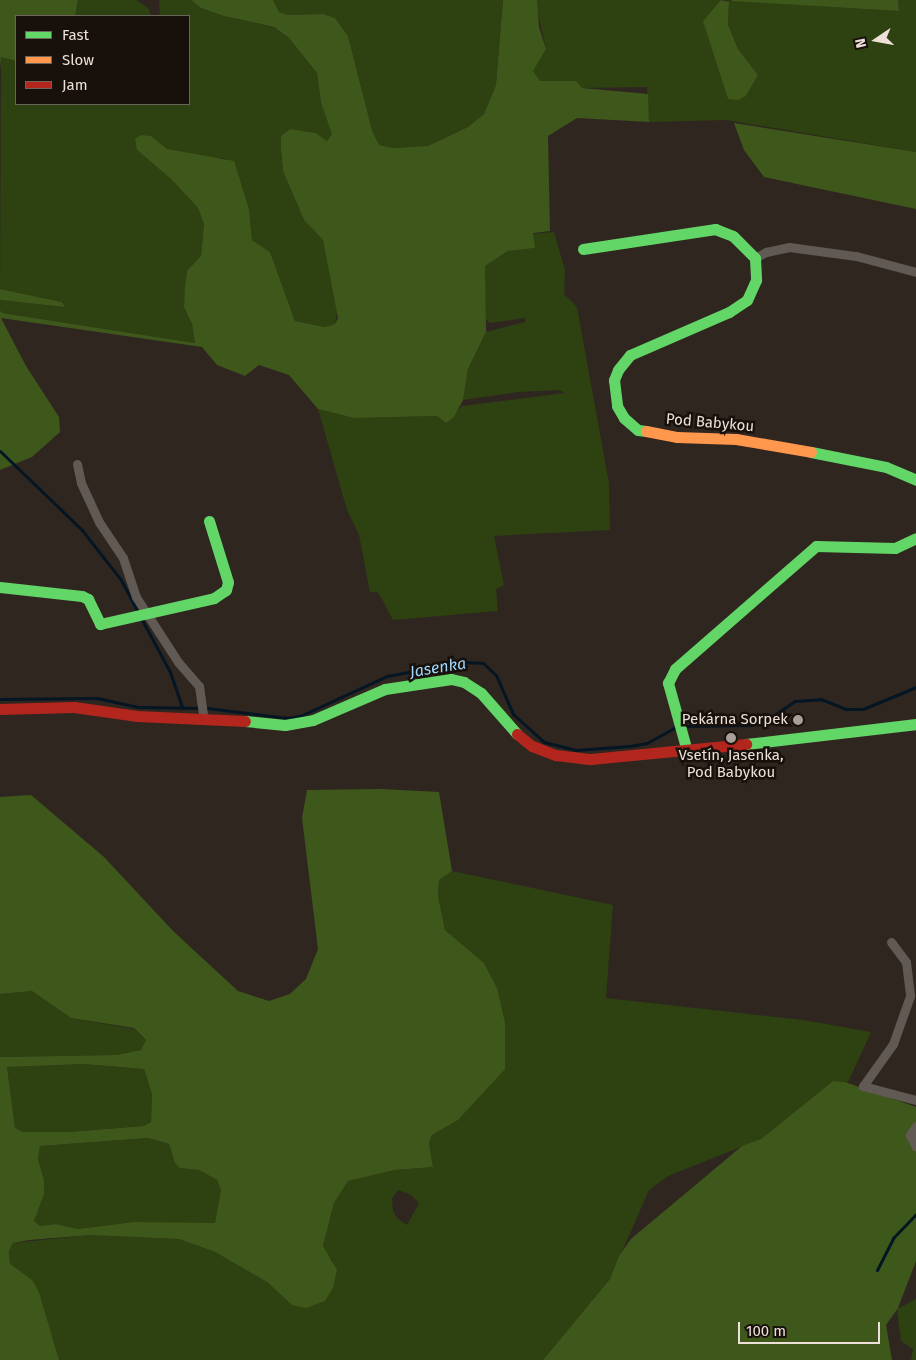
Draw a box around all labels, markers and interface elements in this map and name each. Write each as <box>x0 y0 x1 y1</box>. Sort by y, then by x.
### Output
legend <box>15 15 190 105</box>
north arrow <box>851 15 901 65</box>
text: Fast <box>62 26 89 44</box>
text: N <box>852 37 870 50</box>
text: Slow <box>62 51 94 69</box>
text: Jam <box>62 76 88 94</box>
street label: Pod Babykou <box>665 410 755 436</box>
water label: Jasenka <box>409 654 467 682</box>
place label: Pekárna Sorpek <box>682 711 788 729</box>
marker: Pekárna Sorpek <box>792 714 804 726</box>
marker: Vsetín, Jasenka, Pod Babykou <box>725 732 737 744</box>
place label: Vsetín, Jasenka, Pod Babykou <box>679 746 783 781</box>
scale bar <box>741 1312 884 1344</box>
text: 100 m <box>746 1322 786 1340</box>

